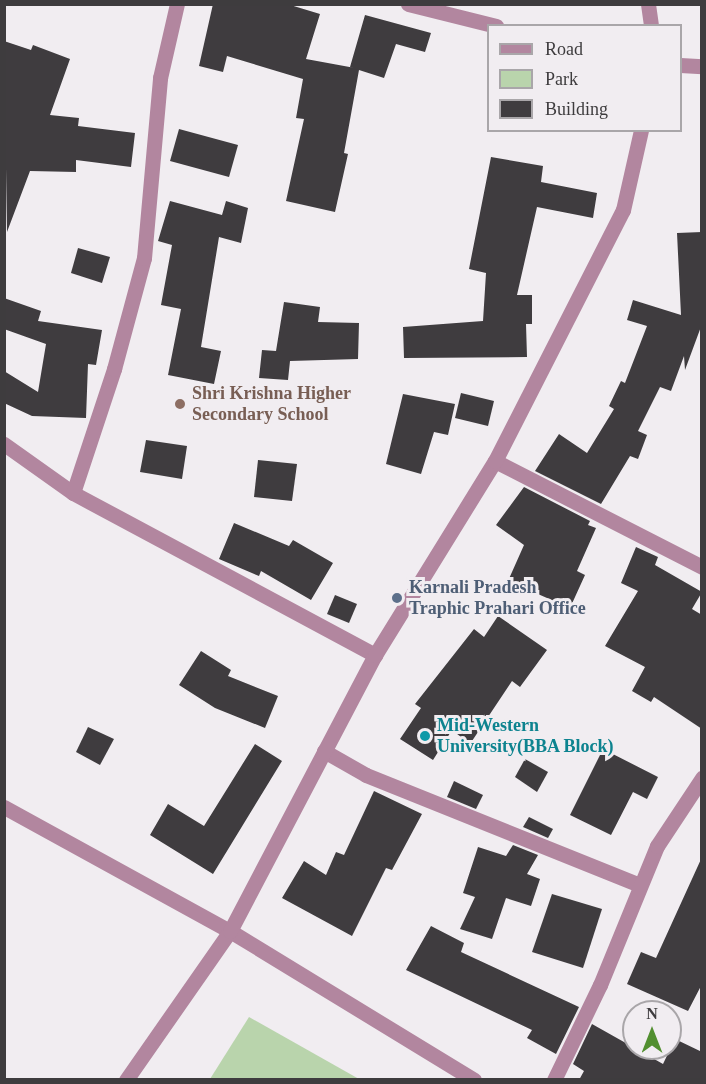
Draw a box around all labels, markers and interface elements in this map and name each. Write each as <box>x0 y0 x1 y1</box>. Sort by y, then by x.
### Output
legend <box>487 24 682 132</box>
text: Road <box>545 39 583 59</box>
text: Park <box>545 69 578 89</box>
text: Building <box>545 99 608 119</box>
place label: Shri Krishna Higher Secondary School <box>192 383 366 426</box>
marker: Shri Krishna Higher Secondary School <box>173 397 187 411</box>
place label: Karnali Pradesh Traphic Prahari Office <box>409 577 603 620</box>
marker: Karnali Pradesh Traphic Prahari Office <box>390 591 404 605</box>
place label: Mid-Western University(BBA Block) <box>437 715 633 758</box>
marker: Mid-Western University(BBA Block) <box>418 729 432 743</box>
north arrow <box>622 1000 682 1060</box>
text: N <box>646 1005 658 1022</box>

